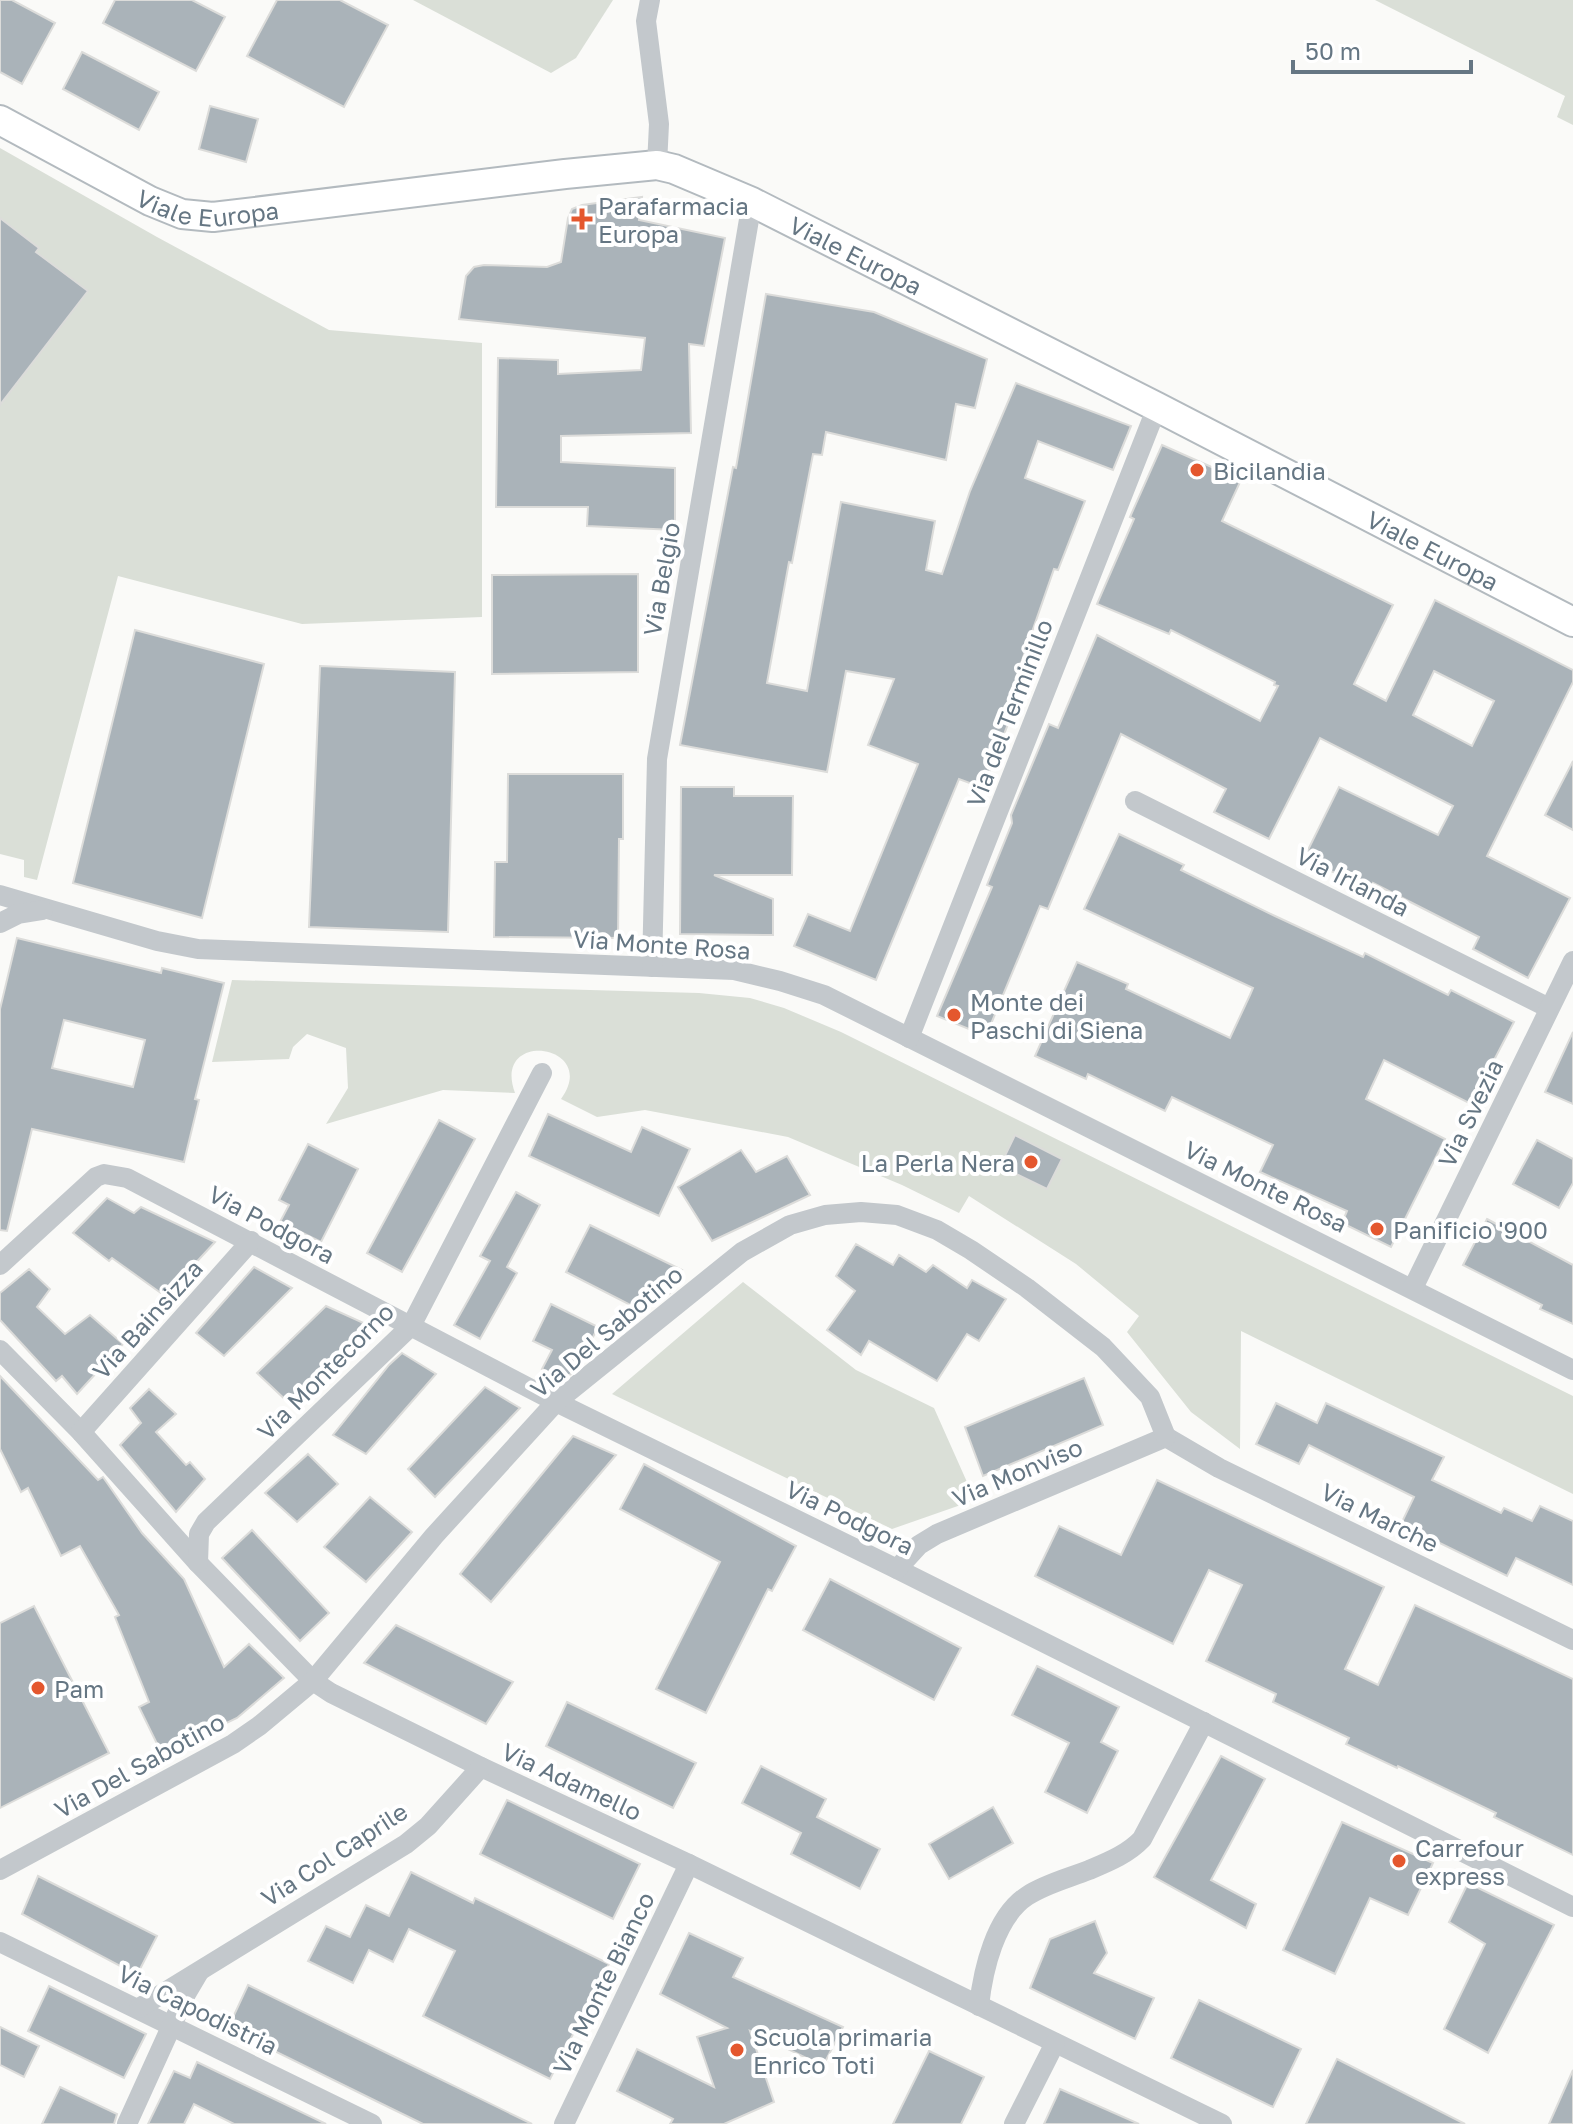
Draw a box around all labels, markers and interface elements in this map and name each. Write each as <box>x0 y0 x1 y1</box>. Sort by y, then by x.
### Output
scale bar <box>1293 24 1471 74</box>
text: 50 m <box>1305 36 1361 65</box>
street label: Viale Europa <box>132 182 280 231</box>
place label: Parafarmacia Europa <box>598 191 749 248</box>
street label: Viale Europa <box>785 209 927 300</box>
marker: Parafarmacia Europa <box>573 210 591 228</box>
place label: Bicilandia <box>1213 456 1326 485</box>
marker: Bicilandia <box>1188 461 1206 479</box>
street label: Viale Europa <box>1362 504 1504 596</box>
street label: Via Belgio <box>637 520 685 638</box>
street label: Via del Terminillo <box>960 615 1058 811</box>
street label: Via Irlanda <box>1291 840 1415 922</box>
street label: Via Monte Rosa <box>572 923 752 965</box>
place label: Monte dei Paschi di Siena <box>970 987 1143 1044</box>
marker: Monte dei Paschi di Siena <box>945 1006 963 1024</box>
street label: Via Svezia <box>1431 1054 1509 1172</box>
street label: Via Monte Rosa <box>1180 1134 1352 1238</box>
place label: La Perla Nera <box>861 1148 1015 1177</box>
marker: La Perla Nera <box>1022 1153 1040 1171</box>
street label: Via Podgora <box>204 1179 340 1269</box>
place label: Panificio '900 <box>1393 1215 1548 1244</box>
marker: Panificio '900 <box>1368 1220 1386 1238</box>
street label: Via Bainsizza <box>86 1253 208 1385</box>
street label: Via Del Sabotino <box>524 1259 688 1403</box>
street label: Via Montecorno <box>251 1297 399 1445</box>
street label: Via Monviso <box>948 1432 1086 1512</box>
street label: Via Podgora <box>781 1474 919 1560</box>
street label: Via Marche <box>1316 1476 1444 1558</box>
place label: Pam <box>54 1674 104 1703</box>
marker: Pam <box>29 1679 47 1697</box>
street label: Via Del Sabotino <box>49 1706 229 1824</box>
street label: Via Adamello <box>497 1736 647 1826</box>
street label: Via Col Caprile <box>256 1796 412 1912</box>
place label: Carrefour express <box>1415 1833 1524 1890</box>
marker: Carrefour express <box>1390 1852 1408 1870</box>
street label: Via Monte Bianco <box>546 1887 660 2079</box>
street label: Via Capodistria <box>113 1958 283 2060</box>
place label: Scuola primaria Enrico Toti <box>753 2022 932 2079</box>
marker: Scuola primaria Enrico Toti <box>728 2041 746 2059</box>

